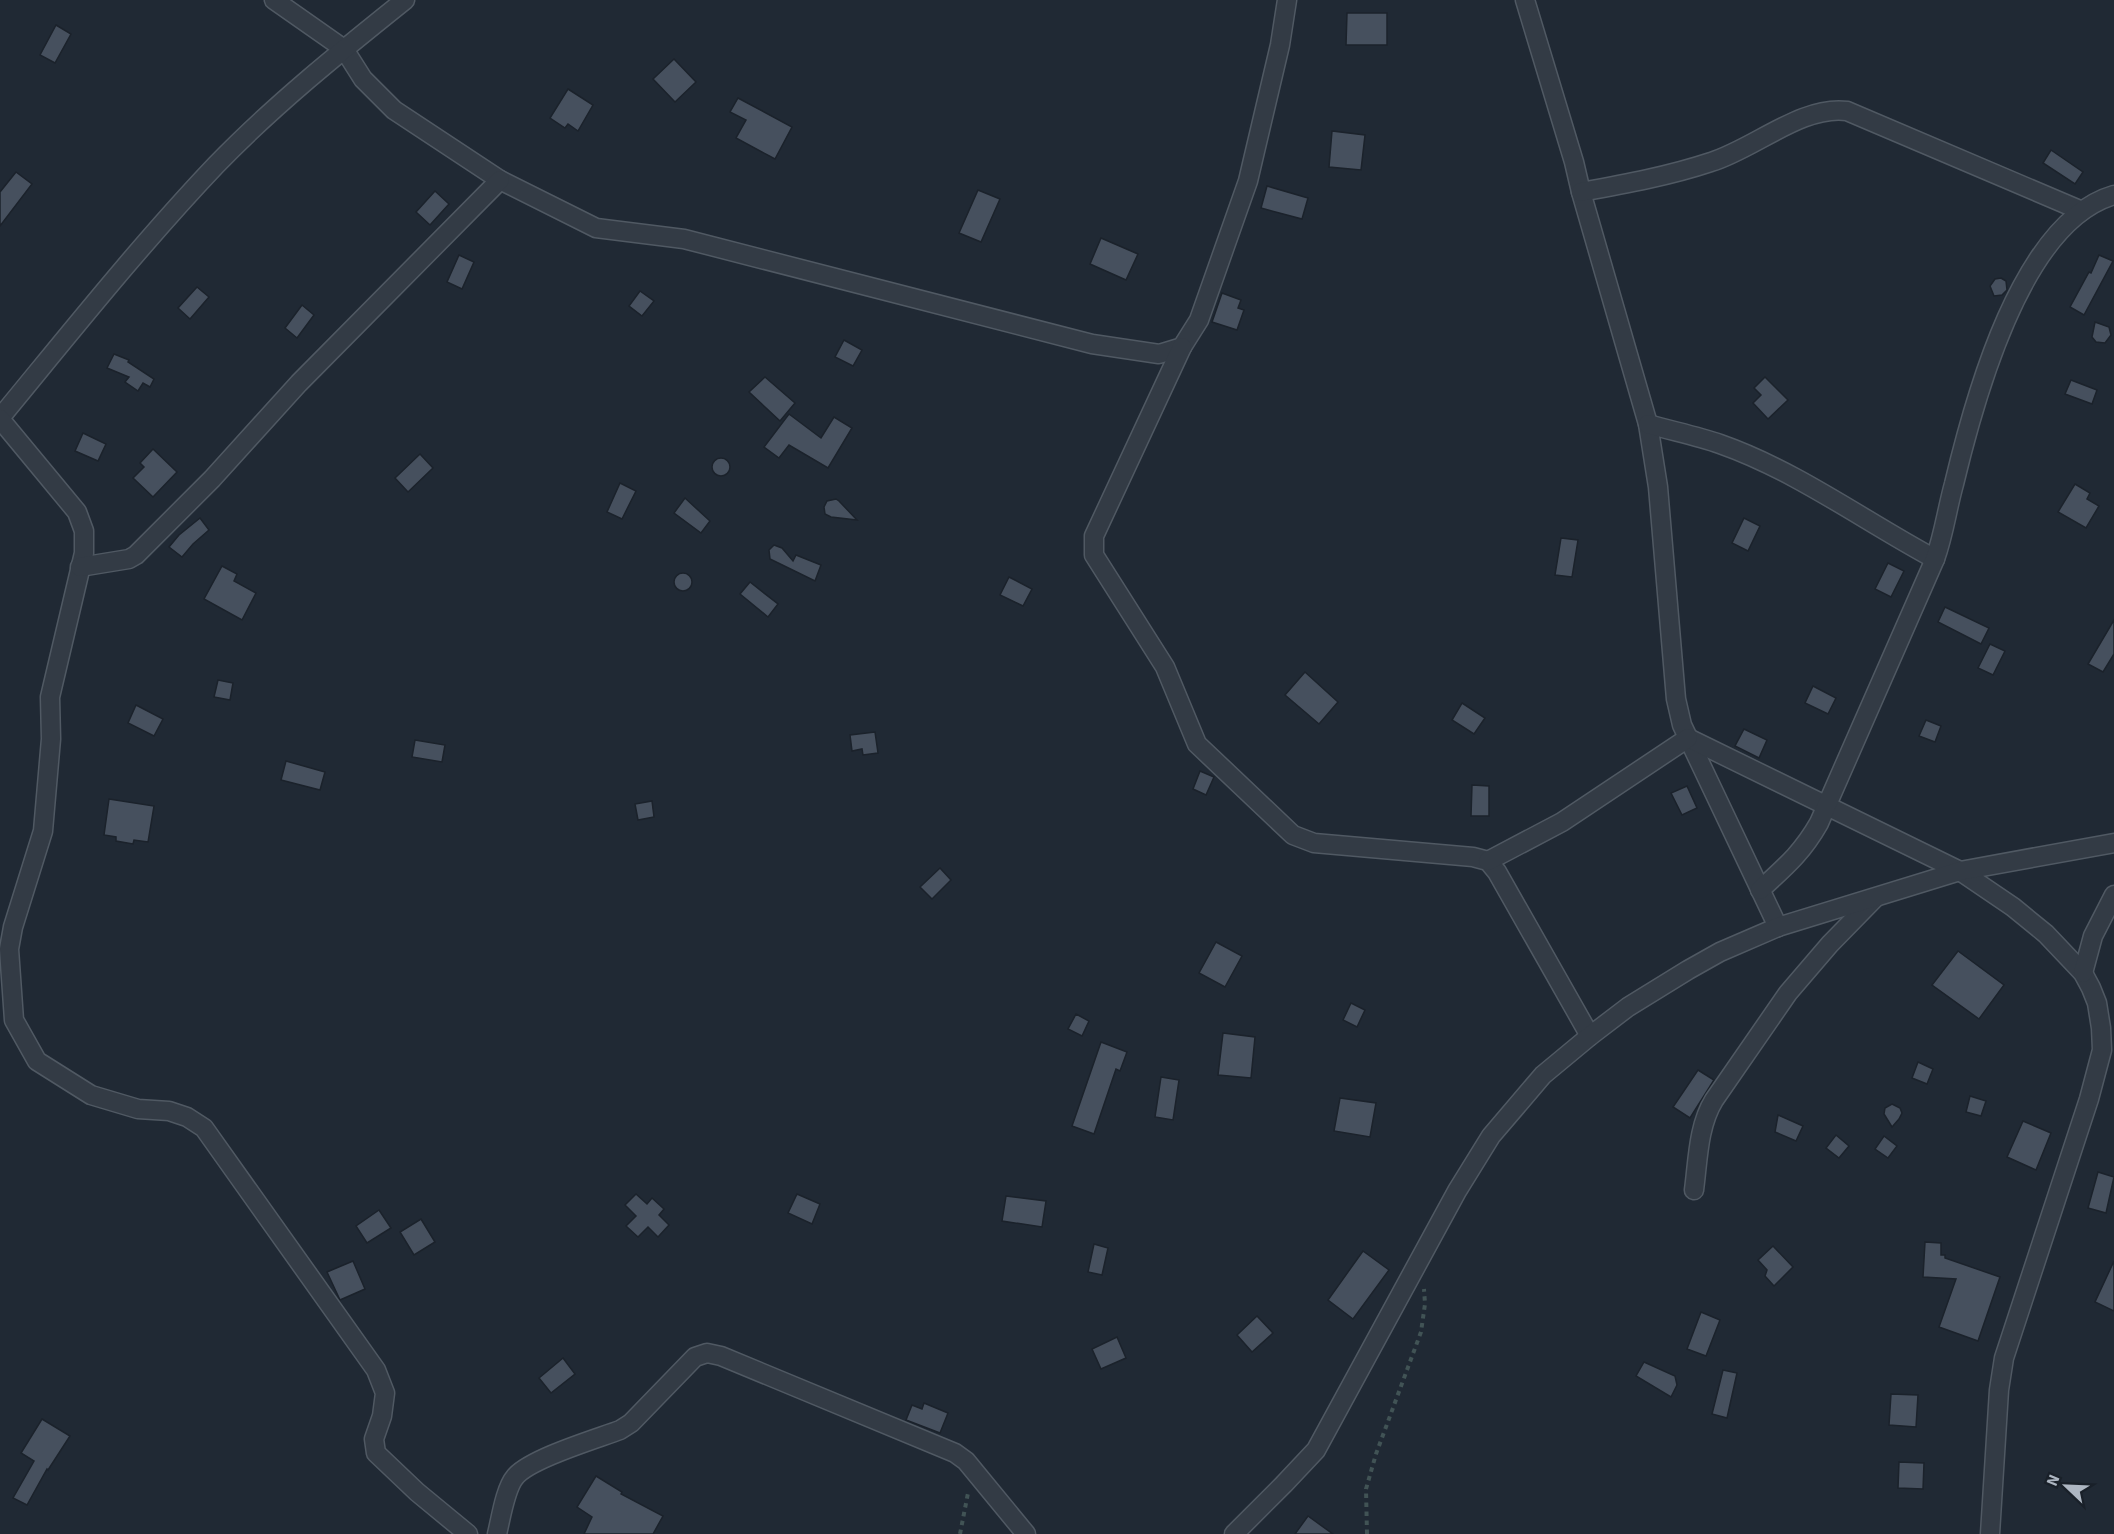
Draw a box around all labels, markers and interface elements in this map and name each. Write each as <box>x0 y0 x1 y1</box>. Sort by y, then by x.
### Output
north arrow <box>2036 1456 2096 1516</box>
text: N <box>2041 1471 2065 1490</box>

